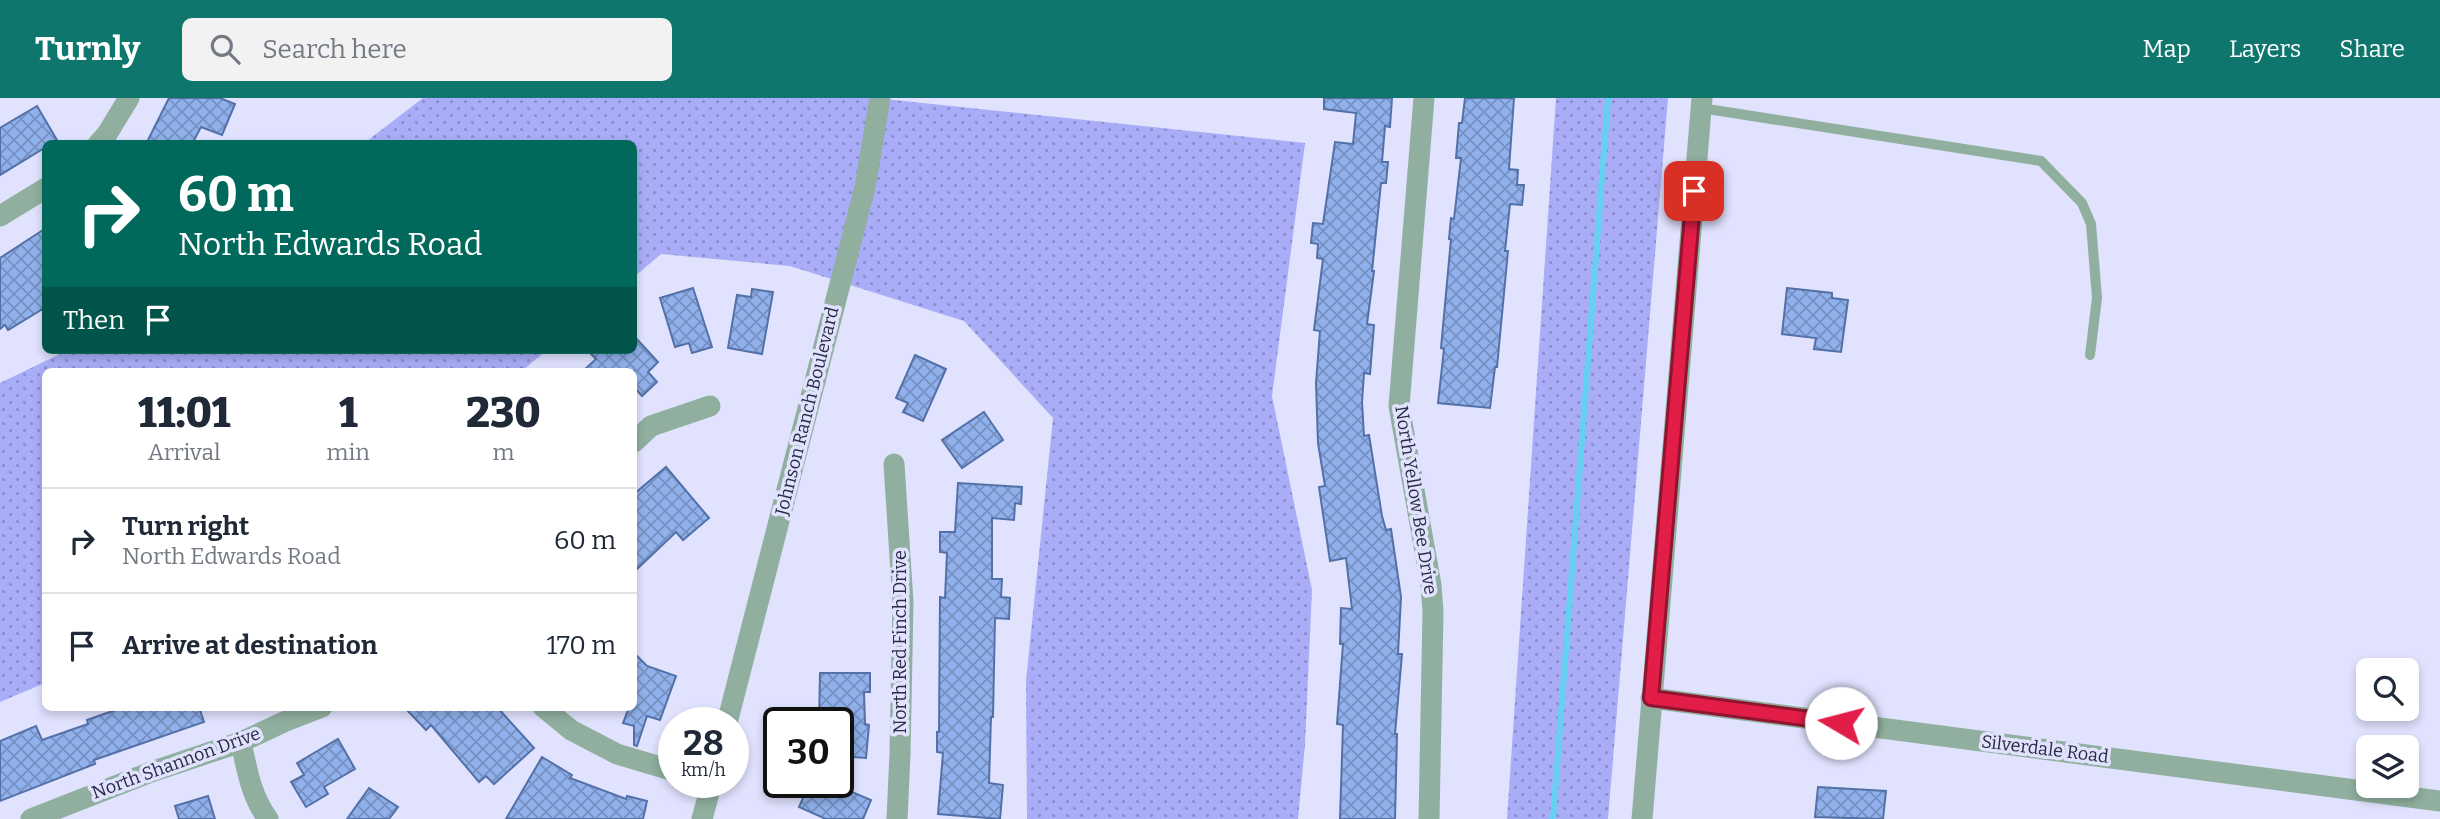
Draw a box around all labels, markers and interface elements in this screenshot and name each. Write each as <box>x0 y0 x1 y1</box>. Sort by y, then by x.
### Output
search box <box>182 18 672 81</box>
text: Turnly <box>35 29 140 69</box>
icon: search <box>206 30 244 68</box>
text: Search here <box>262 34 407 65</box>
text: Map <box>2143 35 2191 63</box>
text: Layers <box>2229 35 2301 63</box>
text: Share <box>2339 35 2405 63</box>
pin <box>1664 161 1724 221</box>
text: 60 m <box>178 165 294 224</box>
icon: right <box>63 168 154 259</box>
icon: arrive <box>1675 172 1713 210</box>
text: North Edwards Road <box>178 225 482 263</box>
icon: arrive <box>139 301 177 339</box>
street label: Johnson Ranch Boulevard <box>770 304 844 518</box>
text: Then <box>63 305 125 336</box>
text: 11:01 <box>138 388 230 438</box>
text: 1 <box>339 388 358 438</box>
text: 230 <box>466 388 541 438</box>
street label: North Yellow Bee Drive <box>1390 404 1442 596</box>
text: Arrival <box>148 438 221 466</box>
text: min <box>327 438 370 466</box>
text: m <box>492 438 514 466</box>
text: Turn right <box>122 511 249 542</box>
icon: right <box>63 522 101 560</box>
text: 60 m <box>554 525 616 556</box>
text: North Edwards Road <box>122 542 341 570</box>
street label: North Red Finch Drive <box>889 550 911 734</box>
icon: arrive <box>63 627 101 665</box>
text: Arrive at destination <box>122 630 377 661</box>
text: 170 m <box>546 630 616 661</box>
map controls <box>2356 658 2419 798</box>
button: search <box>2356 658 2419 721</box>
position arrow <box>1804 686 1878 760</box>
speed limit sign: 30 <box>763 707 854 798</box>
street label: North Shannon Drive <box>89 722 263 804</box>
text: 28 <box>683 722 724 764</box>
street label: Silverdale Road <box>1980 730 2110 768</box>
button: layers <box>2356 735 2419 798</box>
text: km/h <box>681 759 726 781</box>

